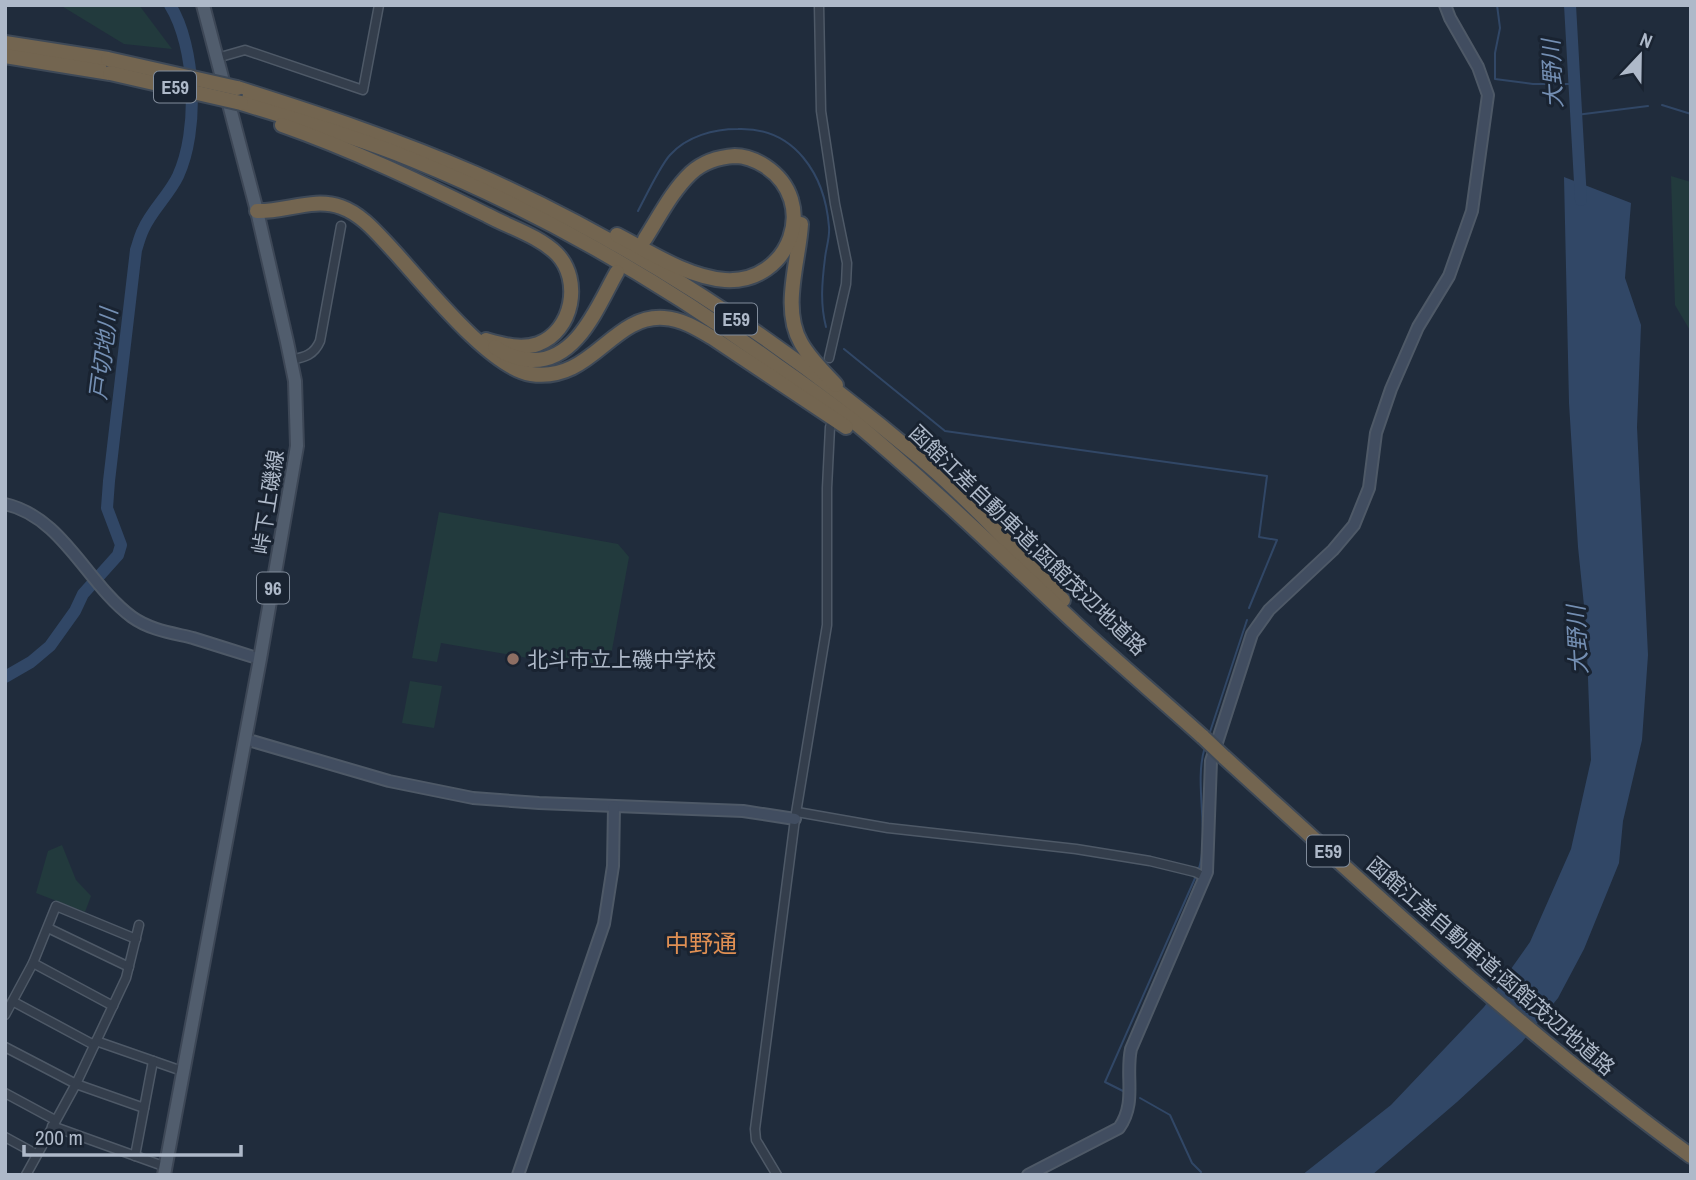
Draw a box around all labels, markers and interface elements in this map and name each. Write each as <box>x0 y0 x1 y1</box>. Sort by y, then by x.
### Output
north arrow <box>1605 21 1675 91</box>
text: N <box>1636 26 1656 54</box>
water label: 大野川 <box>1535 36 1569 109</box>
road number: E59 <box>154 72 196 102</box>
water label: 戸切地川 <box>82 303 124 402</box>
road number: E59 <box>715 304 757 334</box>
street label: 函館江差自動車道;函館茂辺地道路 <box>903 418 1153 662</box>
street label: 峠下上磯線 <box>245 448 291 556</box>
road number: 96 <box>257 572 289 604</box>
water label: 大野川 <box>1560 602 1594 675</box>
place label: 北斗市立上磯中学校 <box>527 645 716 674</box>
marker: 北斗市立上磯中学校 <box>505 651 521 667</box>
road number: E59 <box>1307 836 1349 866</box>
street label: 函館江差自動車道;函館茂辺地道路 <box>1361 850 1621 1082</box>
district label: 中野通 <box>665 927 737 959</box>
scale bar <box>24 1114 242 1158</box>
text: 200 m <box>35 1123 83 1152</box>

